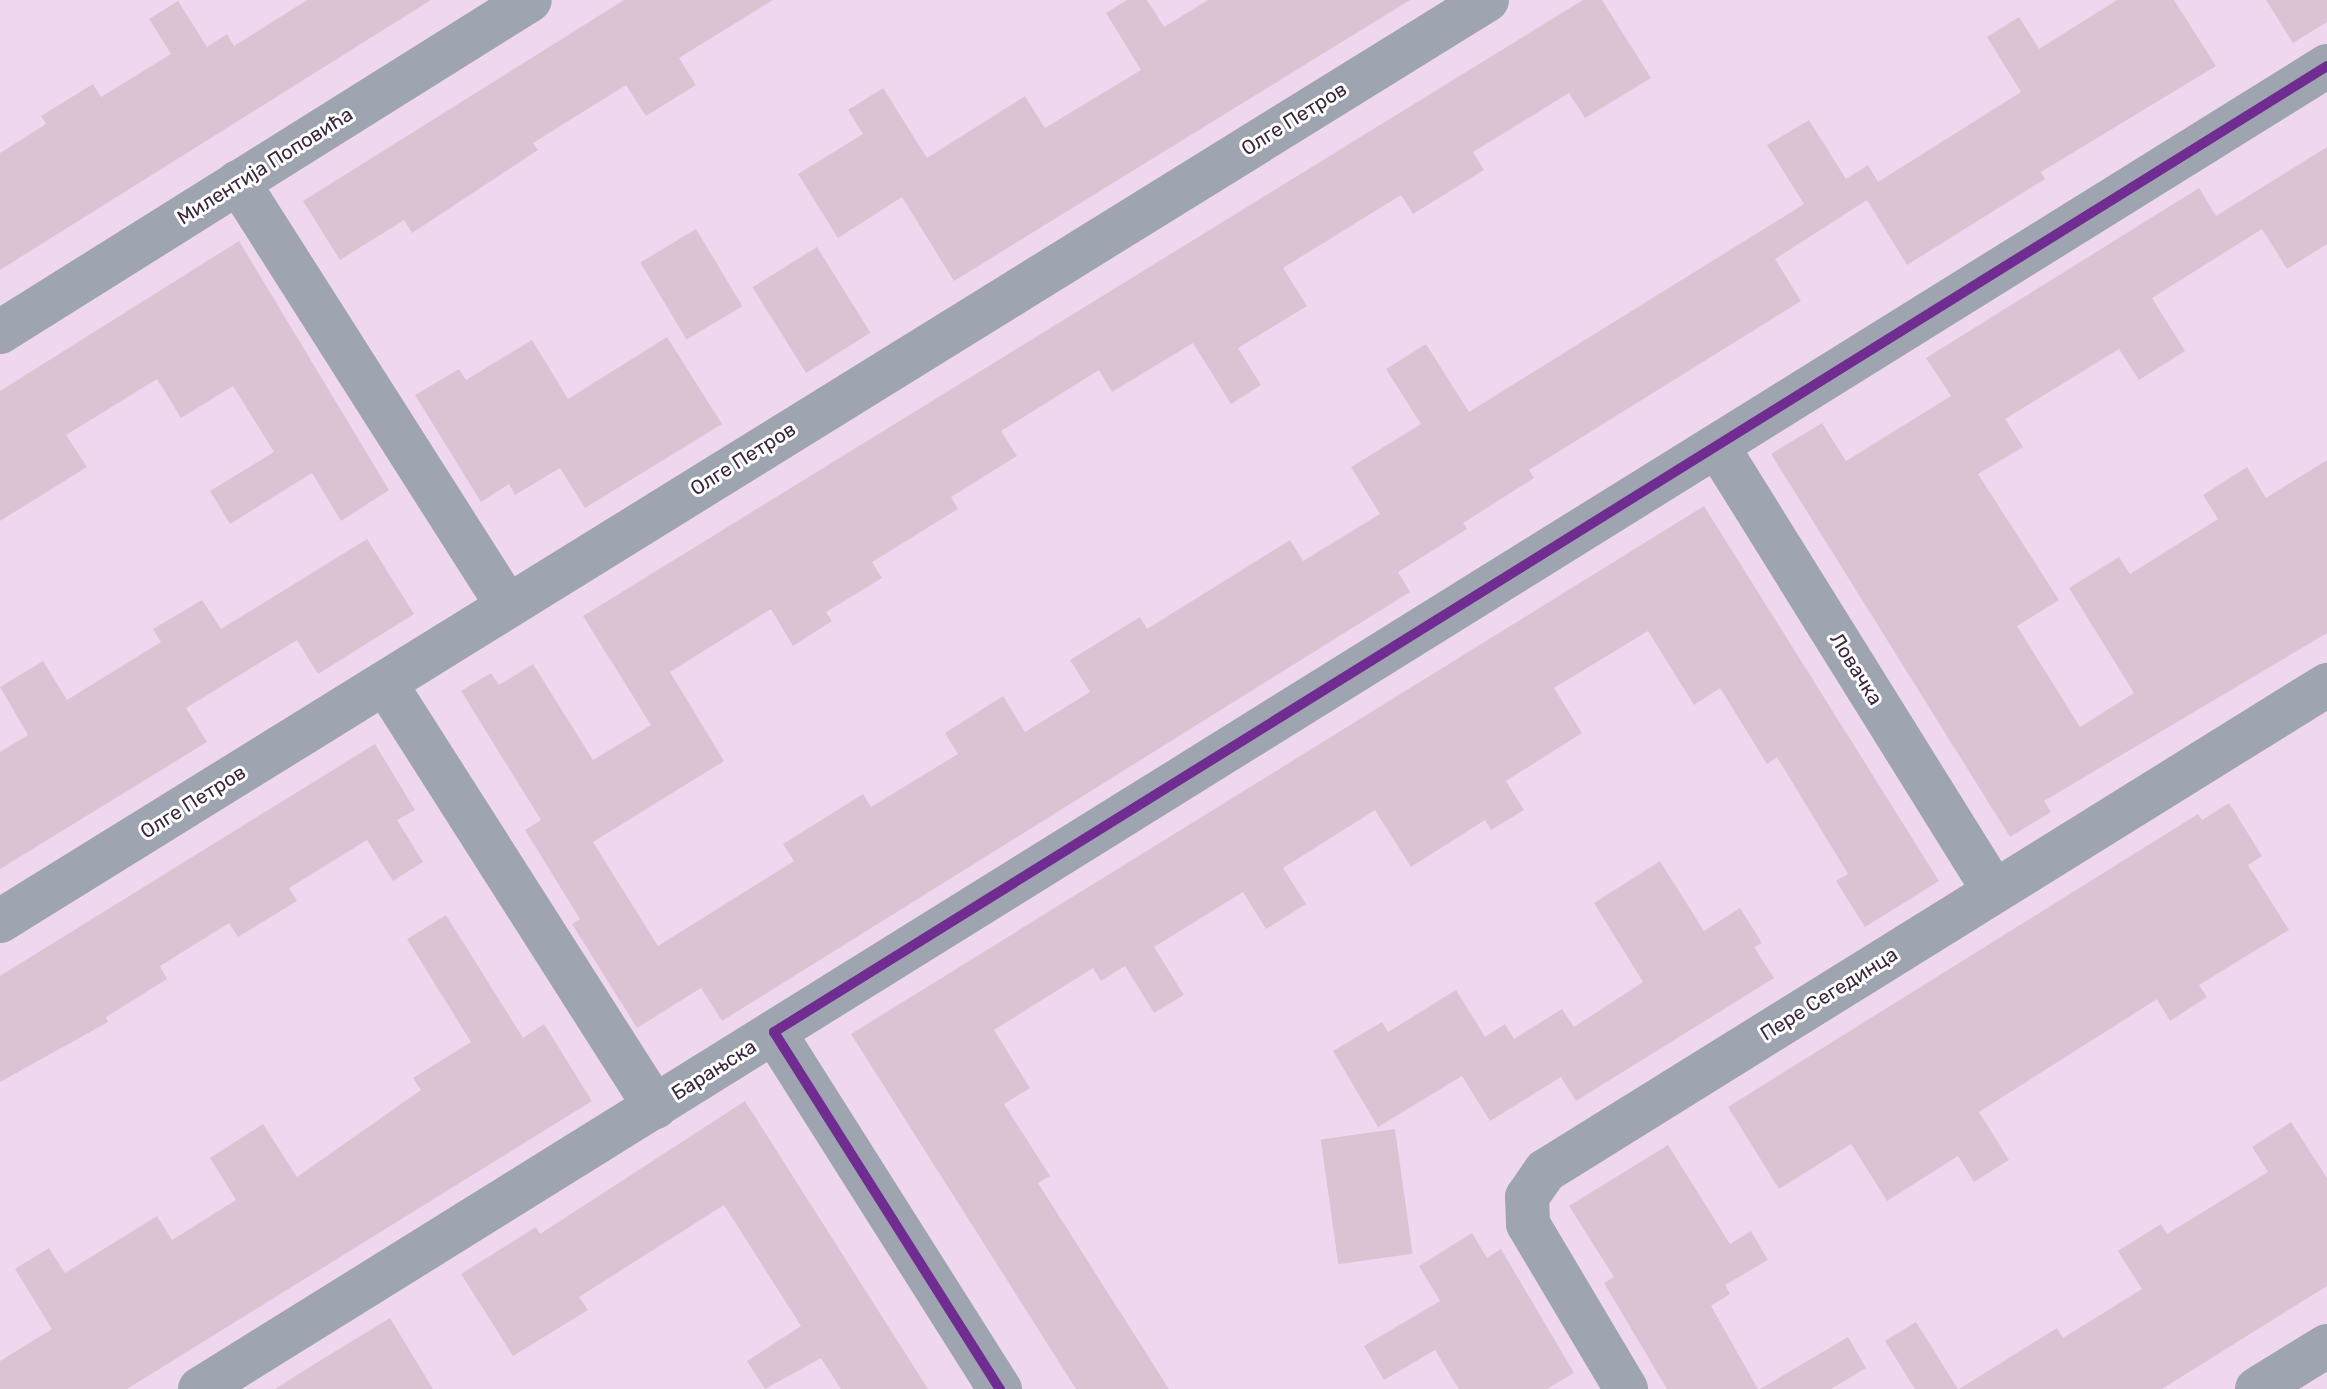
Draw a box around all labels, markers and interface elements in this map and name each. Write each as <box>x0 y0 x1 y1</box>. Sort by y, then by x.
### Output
street label: Олге Петров <box>1237 77 1351 161</box>
street label: Милентија Поповића <box>173 102 357 230</box>
street label: Олге Петров <box>686 417 800 501</box>
street label: Ловачка <box>1824 628 1888 710</box>
street label: Олге Петров <box>136 760 250 844</box>
street label: Пере Сегединца <box>1756 942 1902 1046</box>
street label: Барањска <box>667 1035 761 1105</box>

